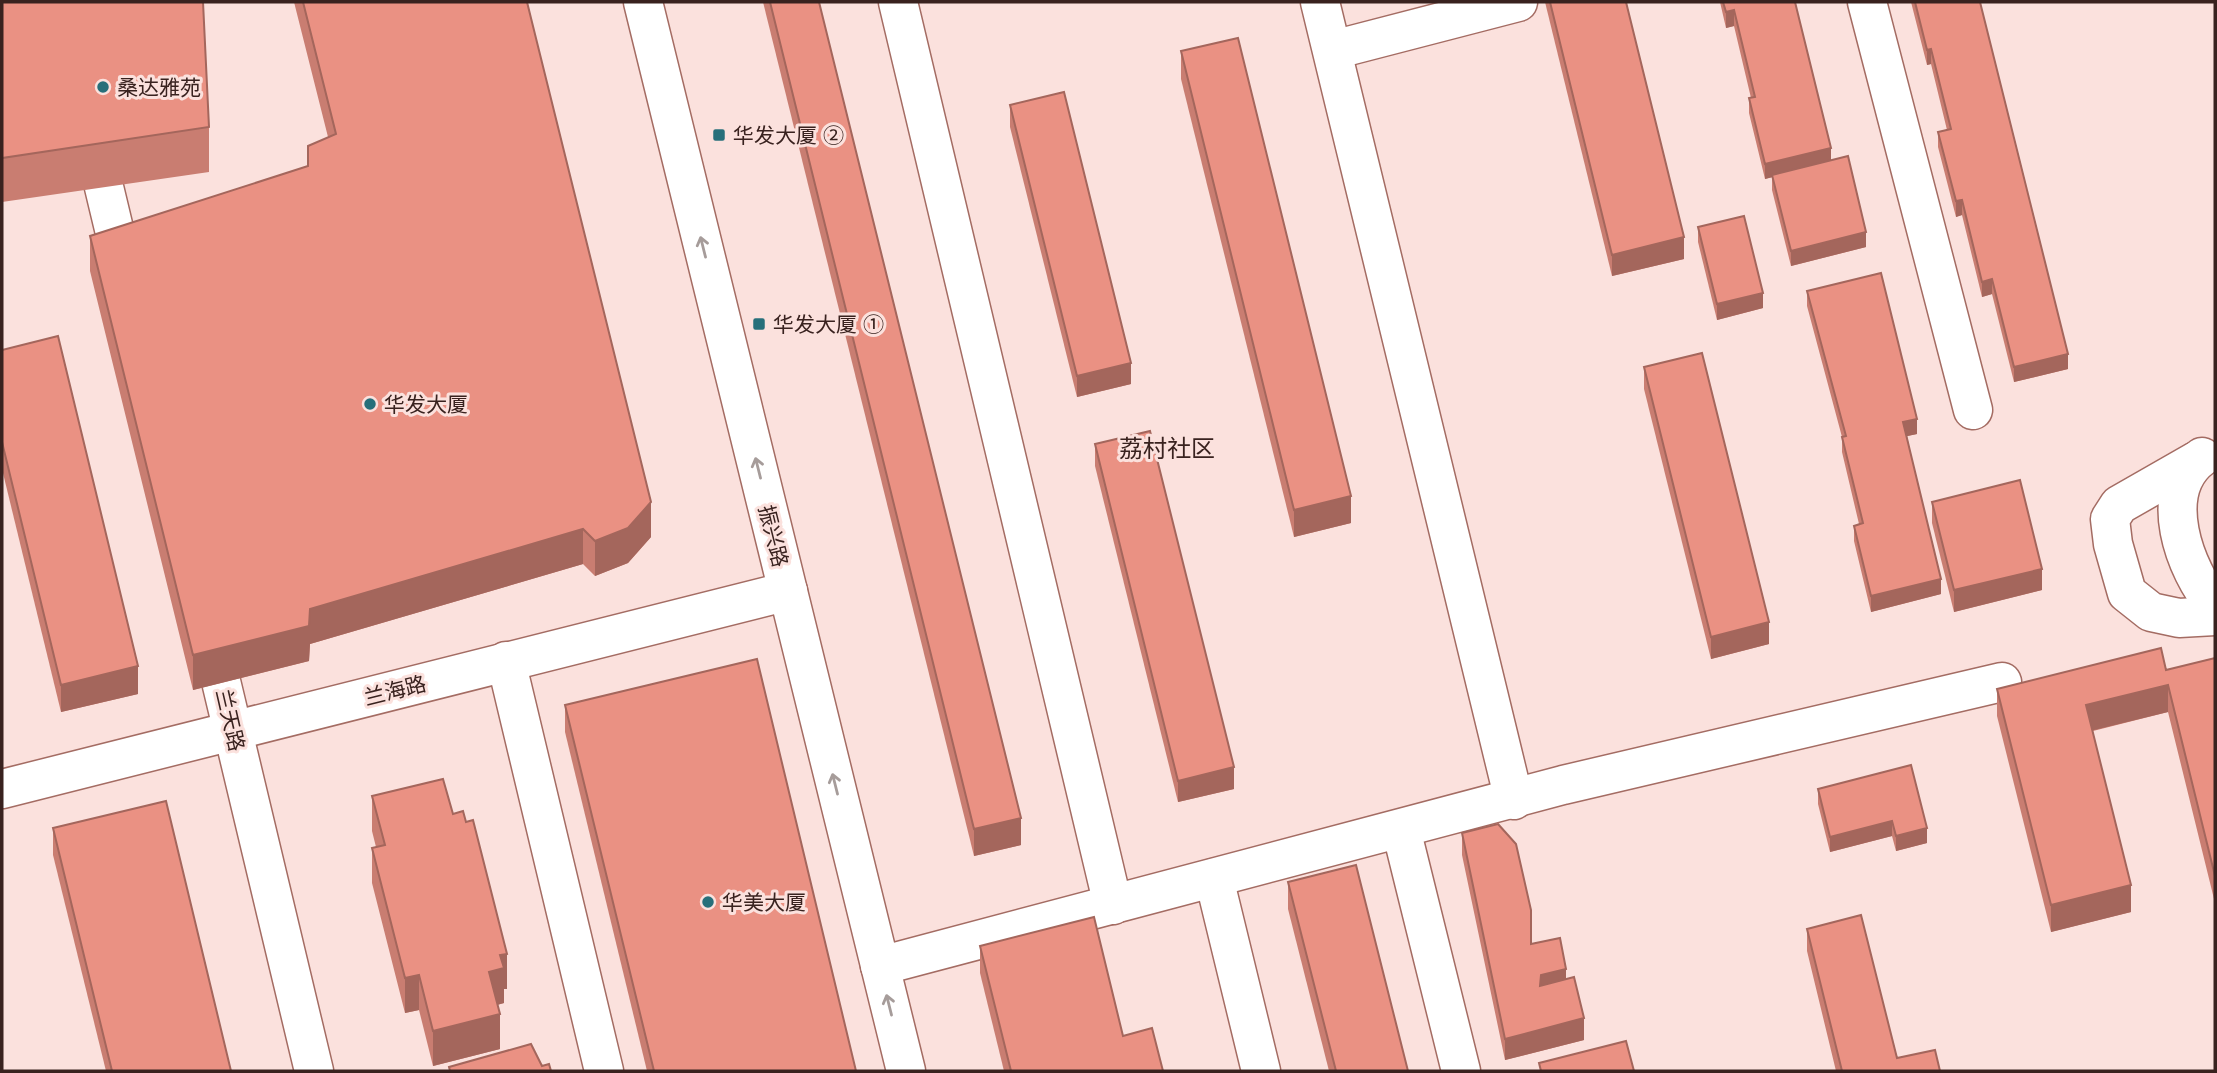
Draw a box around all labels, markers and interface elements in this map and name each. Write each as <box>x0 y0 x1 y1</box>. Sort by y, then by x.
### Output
place label: 桑达雅苑 <box>117 74 201 100</box>
marker: 桑达雅苑 <box>95 79 111 95</box>
place label: 华发大厦 ② <box>733 122 844 148</box>
marker: 华发大厦 ② <box>711 127 727 143</box>
one-way arrow <box>696 236 710 259</box>
place label: 华发大厦 ① <box>773 311 884 337</box>
marker: 华发大厦 ① <box>751 316 767 332</box>
place label: 华发大厦 <box>384 391 468 417</box>
marker: 华发大厦 <box>362 396 378 412</box>
district label: 荔村社区 <box>1119 433 1215 463</box>
one-way arrow <box>751 457 764 480</box>
street label: 振兴路 <box>754 502 794 570</box>
street label: 兰海路 <box>361 670 429 710</box>
street label: 兰天路 <box>211 686 251 754</box>
one-way arrow <box>828 773 841 796</box>
place label: 华美大厦 <box>722 889 806 915</box>
marker: 华美大厦 <box>700 894 716 910</box>
one-way arrow <box>882 994 895 1017</box>

